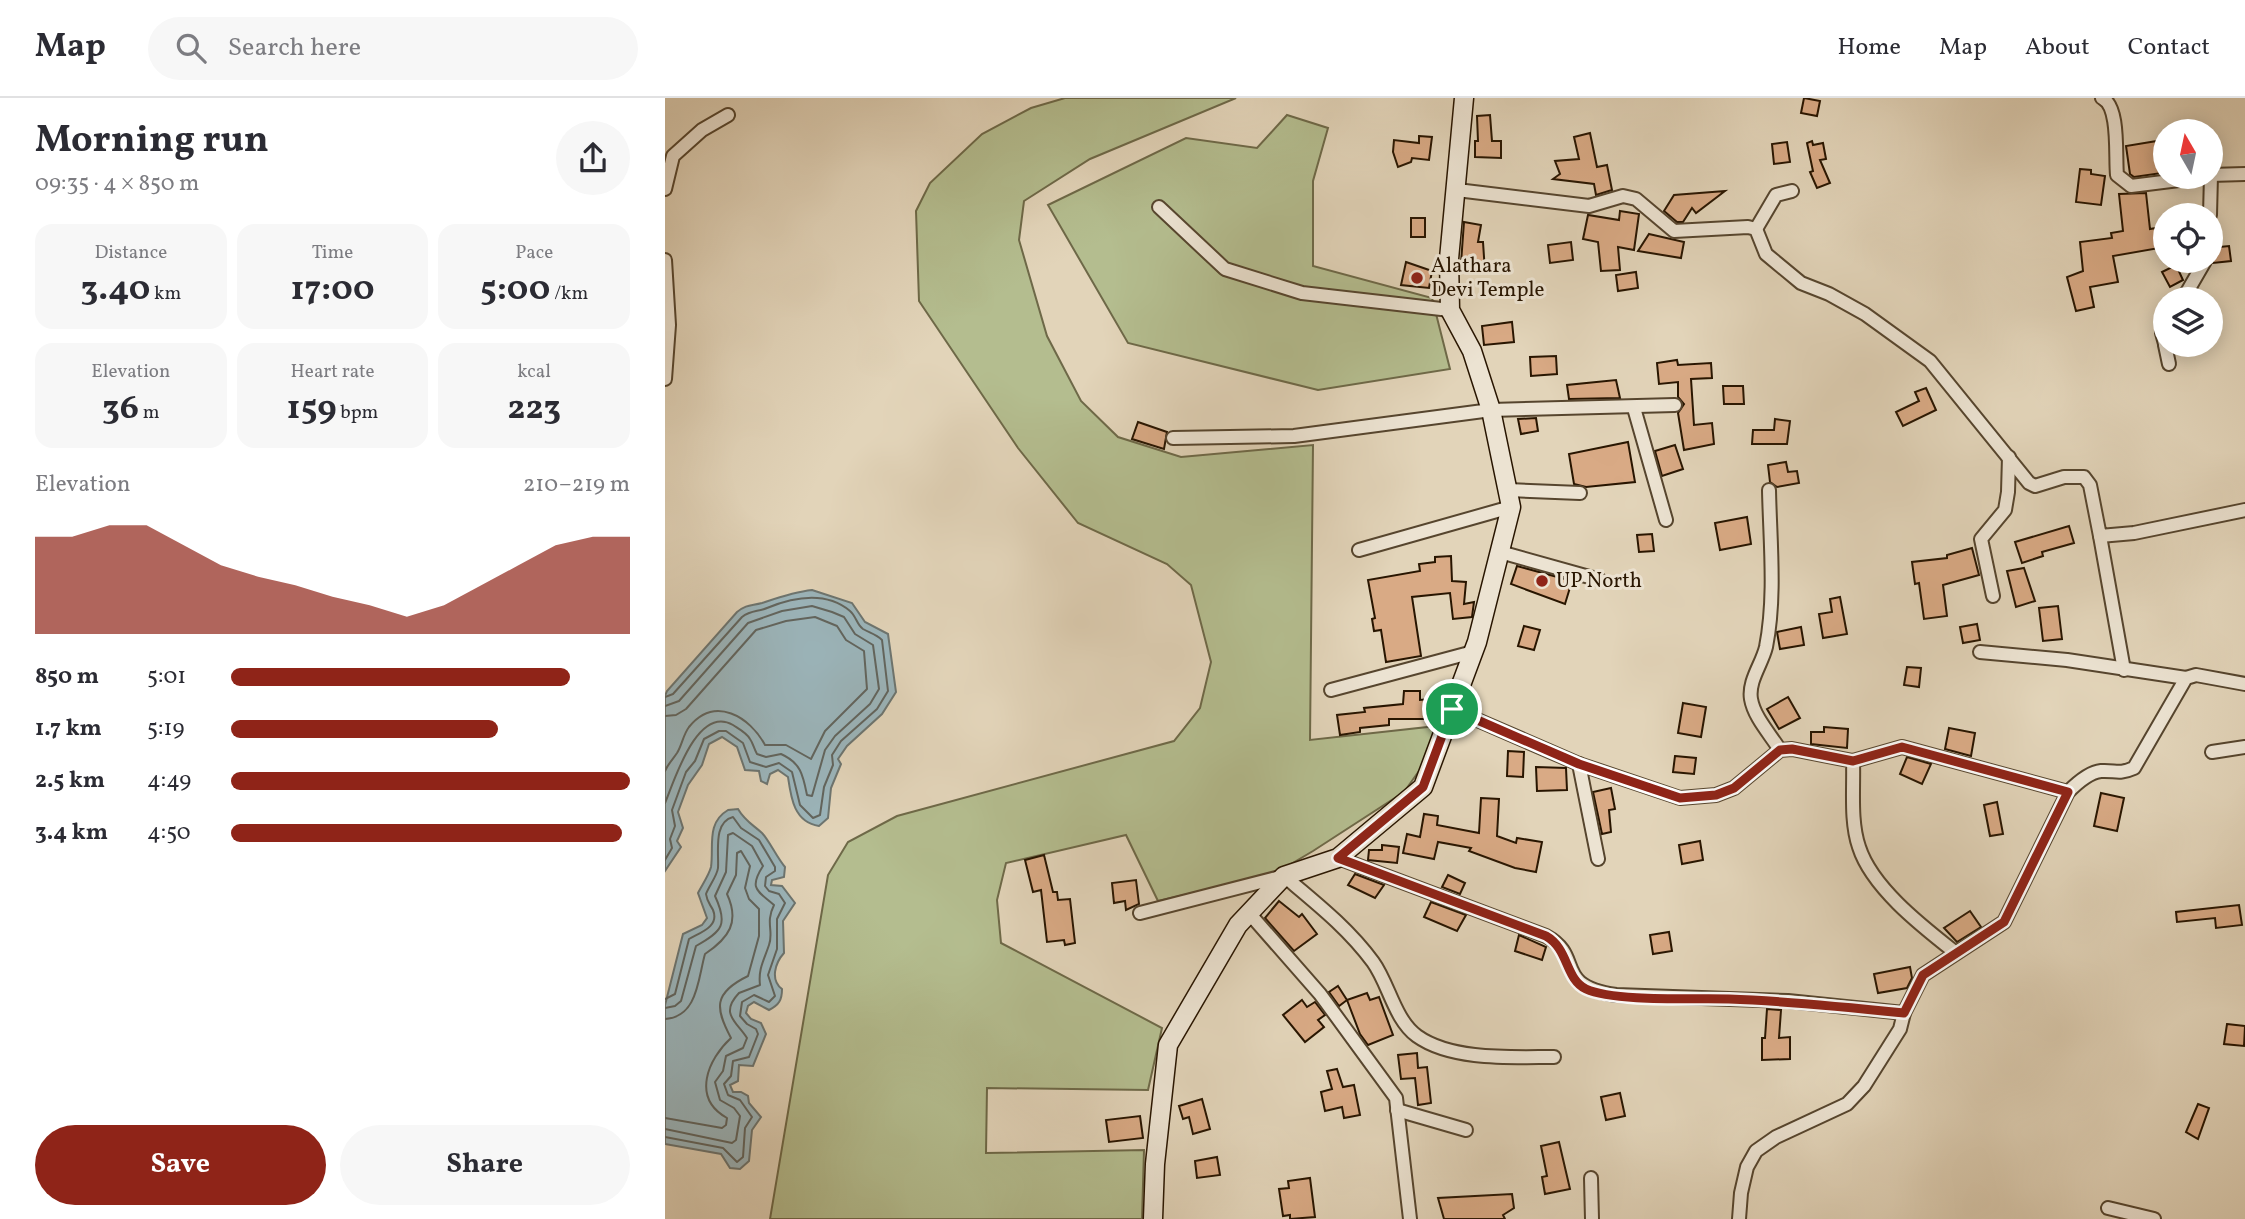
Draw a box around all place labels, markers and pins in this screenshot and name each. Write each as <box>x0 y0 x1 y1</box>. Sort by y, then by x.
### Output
place label: Alathara Devi Temple <box>1431 252 1545 305</box>
marker: Alathara Devi Temple <box>1409 270 1425 286</box>
place label: UP North <box>1556 567 1642 596</box>
marker: UP North <box>1534 573 1550 589</box>
pin <box>1422 679 1482 739</box>

